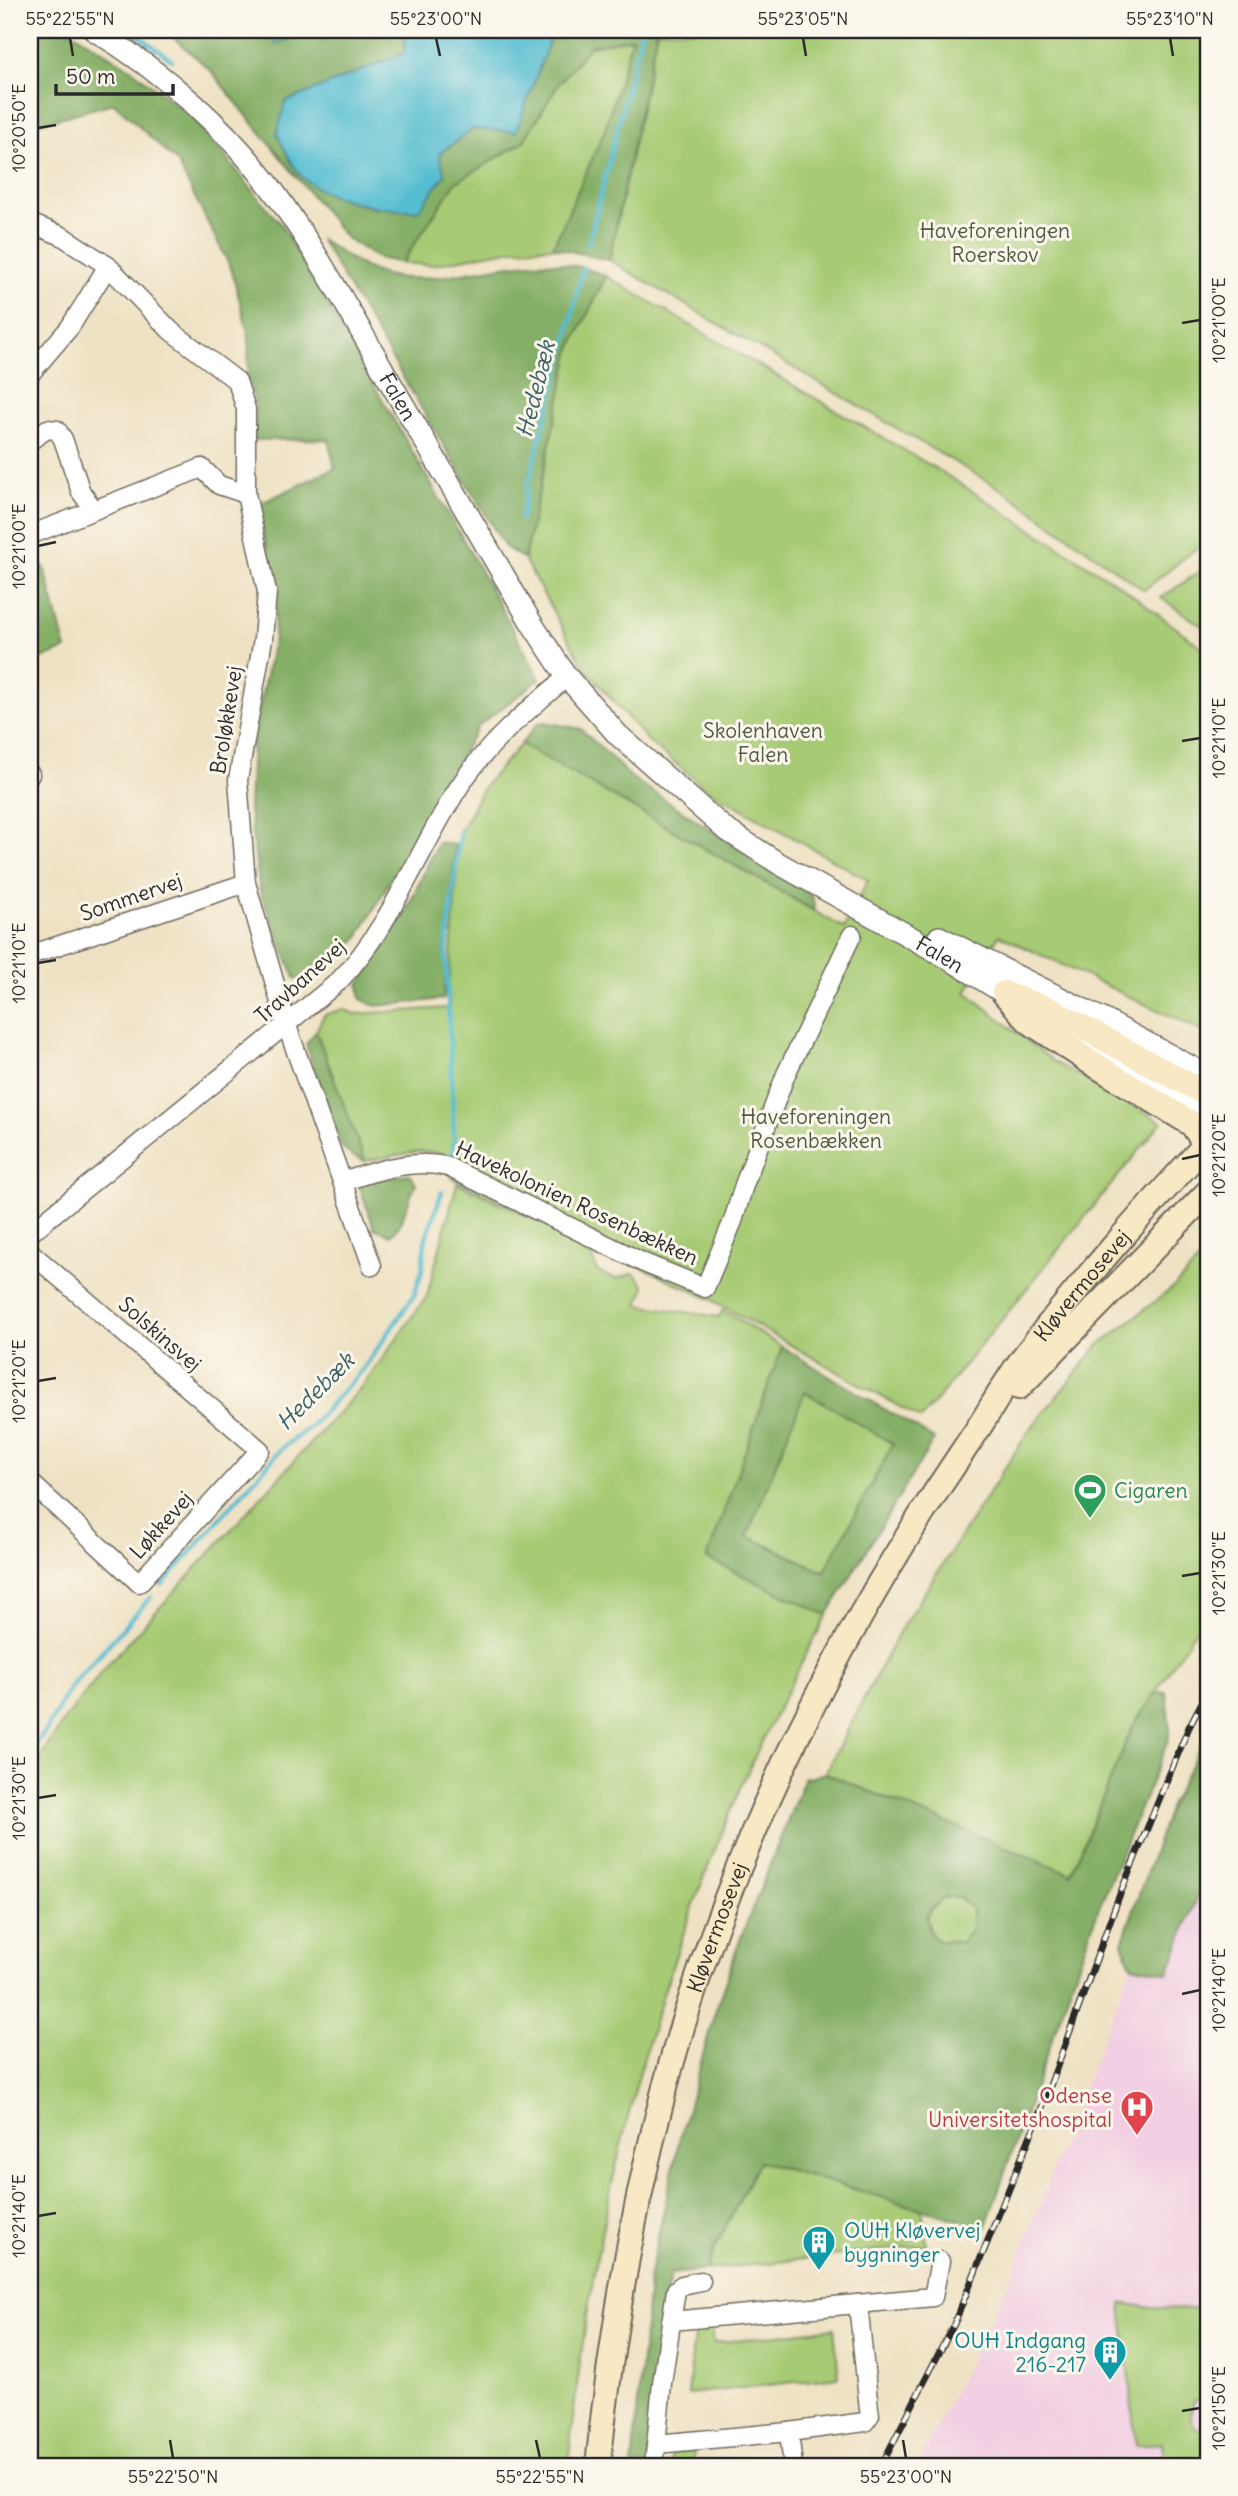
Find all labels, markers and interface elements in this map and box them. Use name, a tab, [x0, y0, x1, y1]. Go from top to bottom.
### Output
text: 55°22'55"N	[25, 7, 115, 30]
text: 55°23'00"N	[390, 7, 482, 30]
text: 55°23'05"N	[757, 7, 849, 30]
text: 55°23'10"N	[1126, 7, 1214, 30]
scale bar	[56, 52, 173, 96]
text: 50 m	[66, 63, 115, 90]
text: 10°20'50"E	[7, 83, 30, 173]
park label: Haveforeningen Roerskov	[920, 217, 1070, 268]
text: 10°21'00"E	[1207, 277, 1230, 363]
water label: Hedebæk	[509, 337, 561, 440]
street label: Falen	[374, 368, 423, 425]
text: 10°21'00"E	[7, 503, 30, 589]
street label: Broløkkevej	[204, 664, 248, 776]
text: 10°21'10"E	[1207, 697, 1230, 779]
park label: Skolenhaven Falen	[703, 717, 823, 768]
street label: Sommervej	[76, 867, 186, 927]
text: 10°21'10"E	[7, 922, 30, 1004]
street label: Falen	[911, 929, 969, 978]
street label: Travbanevej	[249, 933, 351, 1029]
park label: Haveforeningen Rosenbækken	[741, 1103, 891, 1154]
text: 10°21'20"E	[1207, 1113, 1230, 1197]
street label: Havekolonien Rosenbækken	[451, 1135, 703, 1271]
street label: Kløvermosevej	[1028, 1224, 1136, 1347]
street label: Solskinsvej	[113, 1291, 207, 1377]
text: 10°21'20"E	[7, 1339, 30, 1423]
water label: Hedebæk	[270, 1345, 361, 1436]
sports icon: Cigaren	[1071, 1471, 1109, 1520]
place label: Cigaren	[1114, 1477, 1188, 1504]
street label: Løkkevej	[124, 1486, 198, 1564]
text: 10°21'30"E	[1207, 1531, 1230, 1615]
text: 10°21'30"E	[7, 1756, 30, 1840]
street label: Kløvermosevej	[680, 1858, 753, 1996]
text: 10°21'40"E	[1207, 1948, 1230, 2032]
place label: Odense Universitetshospital	[928, 2082, 1112, 2133]
hospital icon: Odense Universitetshospital	[1118, 2088, 1156, 2137]
text: 10°21'40"E	[7, 2174, 30, 2258]
place label: OUH Kløvervej bygninger	[844, 2217, 980, 2268]
building icon: OUH Kløvervej bygninger	[800, 2223, 838, 2272]
place label: OUH Indgang 216-217	[954, 2327, 1086, 2378]
building icon: OUH Indgang 216-217	[1091, 2333, 1129, 2382]
text: 10°21'50"E	[1207, 2366, 1230, 2450]
text: 55°22'50"N	[128, 2465, 218, 2488]
text: 55°22'55"N	[495, 2465, 585, 2488]
text: 55°23'00"N	[860, 2465, 952, 2488]

